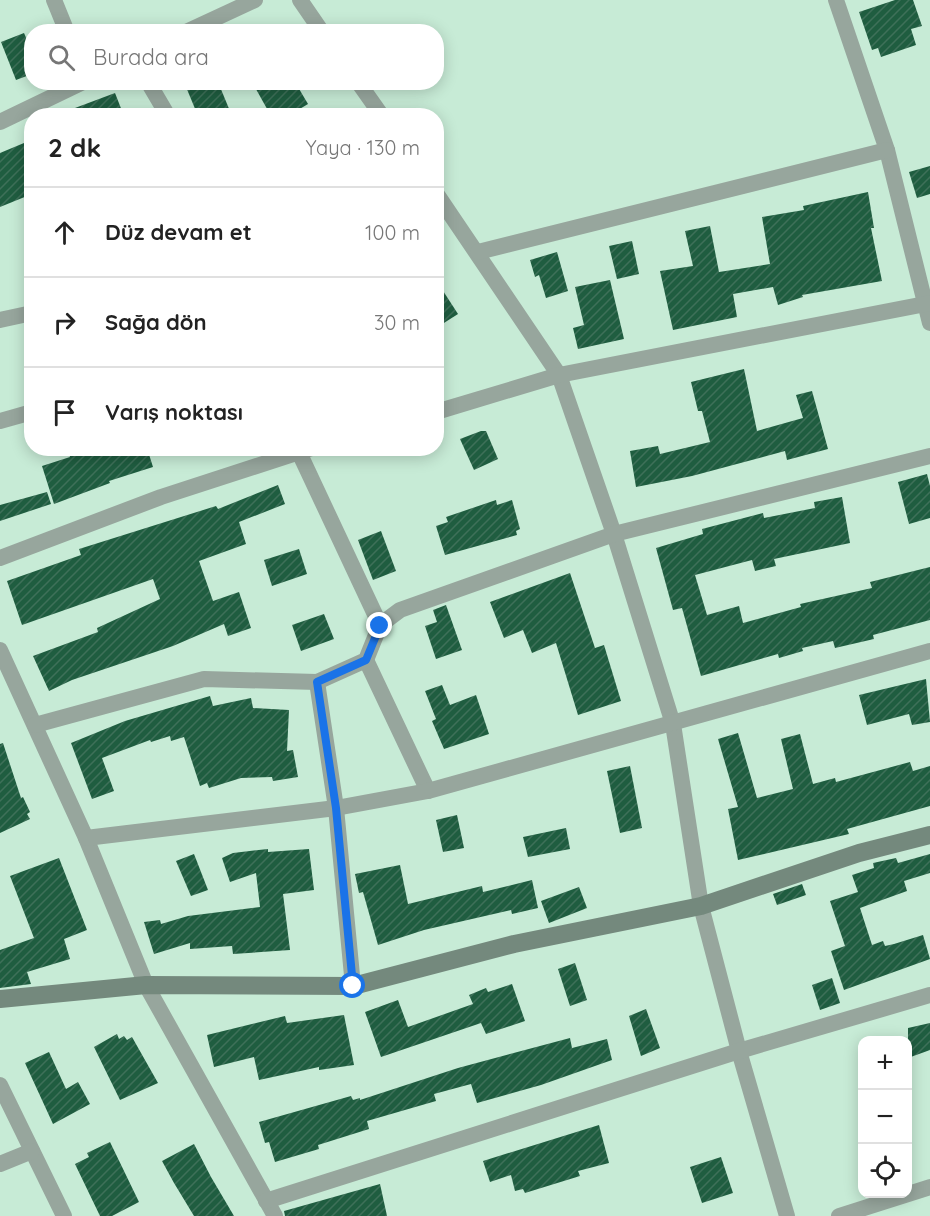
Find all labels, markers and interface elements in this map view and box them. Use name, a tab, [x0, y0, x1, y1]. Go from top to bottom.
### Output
search box	[24, 24, 444, 90]
icon: search	[45, 41, 78, 74]
text: Burada ara	[93, 43, 209, 71]
text: 2 dk	[48, 131, 101, 164]
text: Yaya · 130 m	[306, 135, 420, 160]
icon: ahead	[48, 216, 81, 249]
text: Düz devam et	[105, 218, 252, 246]
text: 100 m	[365, 220, 420, 245]
icon: right	[48, 306, 81, 339]
text: Sağa dön	[105, 308, 207, 336]
text: 30 m	[374, 310, 420, 335]
icon: arrive	[48, 396, 81, 429]
text: Varış noktası	[105, 398, 243, 426]
route end	[366, 612, 392, 638]
route start	[339, 972, 365, 998]
map controls	[858, 1036, 912, 1198]
button: +	[858, 1036, 912, 1090]
button: −	[858, 1090, 912, 1144]
button: locate	[858, 1144, 912, 1198]

